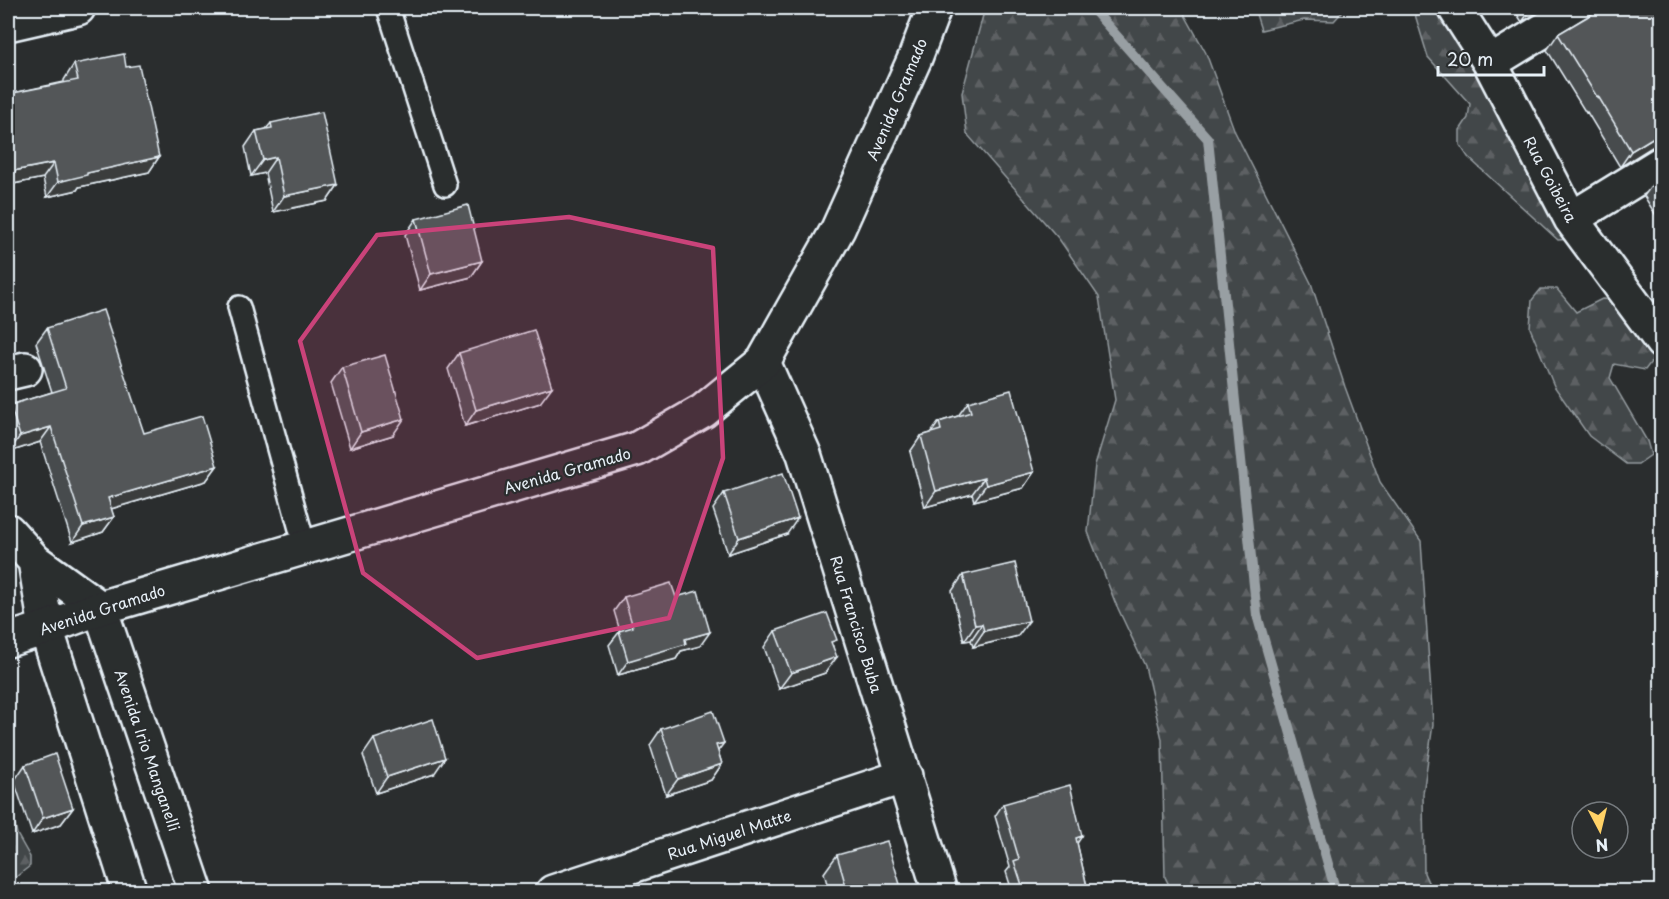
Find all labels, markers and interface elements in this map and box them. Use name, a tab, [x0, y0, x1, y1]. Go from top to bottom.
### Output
street label: Avenida Gramado	[860, 34, 932, 164]
scale bar	[1438, 39, 1544, 77]
text: 20 m	[1447, 45, 1493, 72]
street label: Rua Goibeira	[1519, 132, 1584, 227]
street label: Avenida Gramado	[501, 441, 633, 499]
street label: Rua Francisco Buba	[825, 552, 889, 696]
street label: Avenida Gramado	[36, 578, 168, 640]
street label: Avenida Irio Manganelli	[109, 666, 187, 834]
north arrow	[1570, 800, 1630, 860]
street label: Rua Miguel Matte	[664, 803, 794, 865]
text: N	[1594, 833, 1610, 859]

